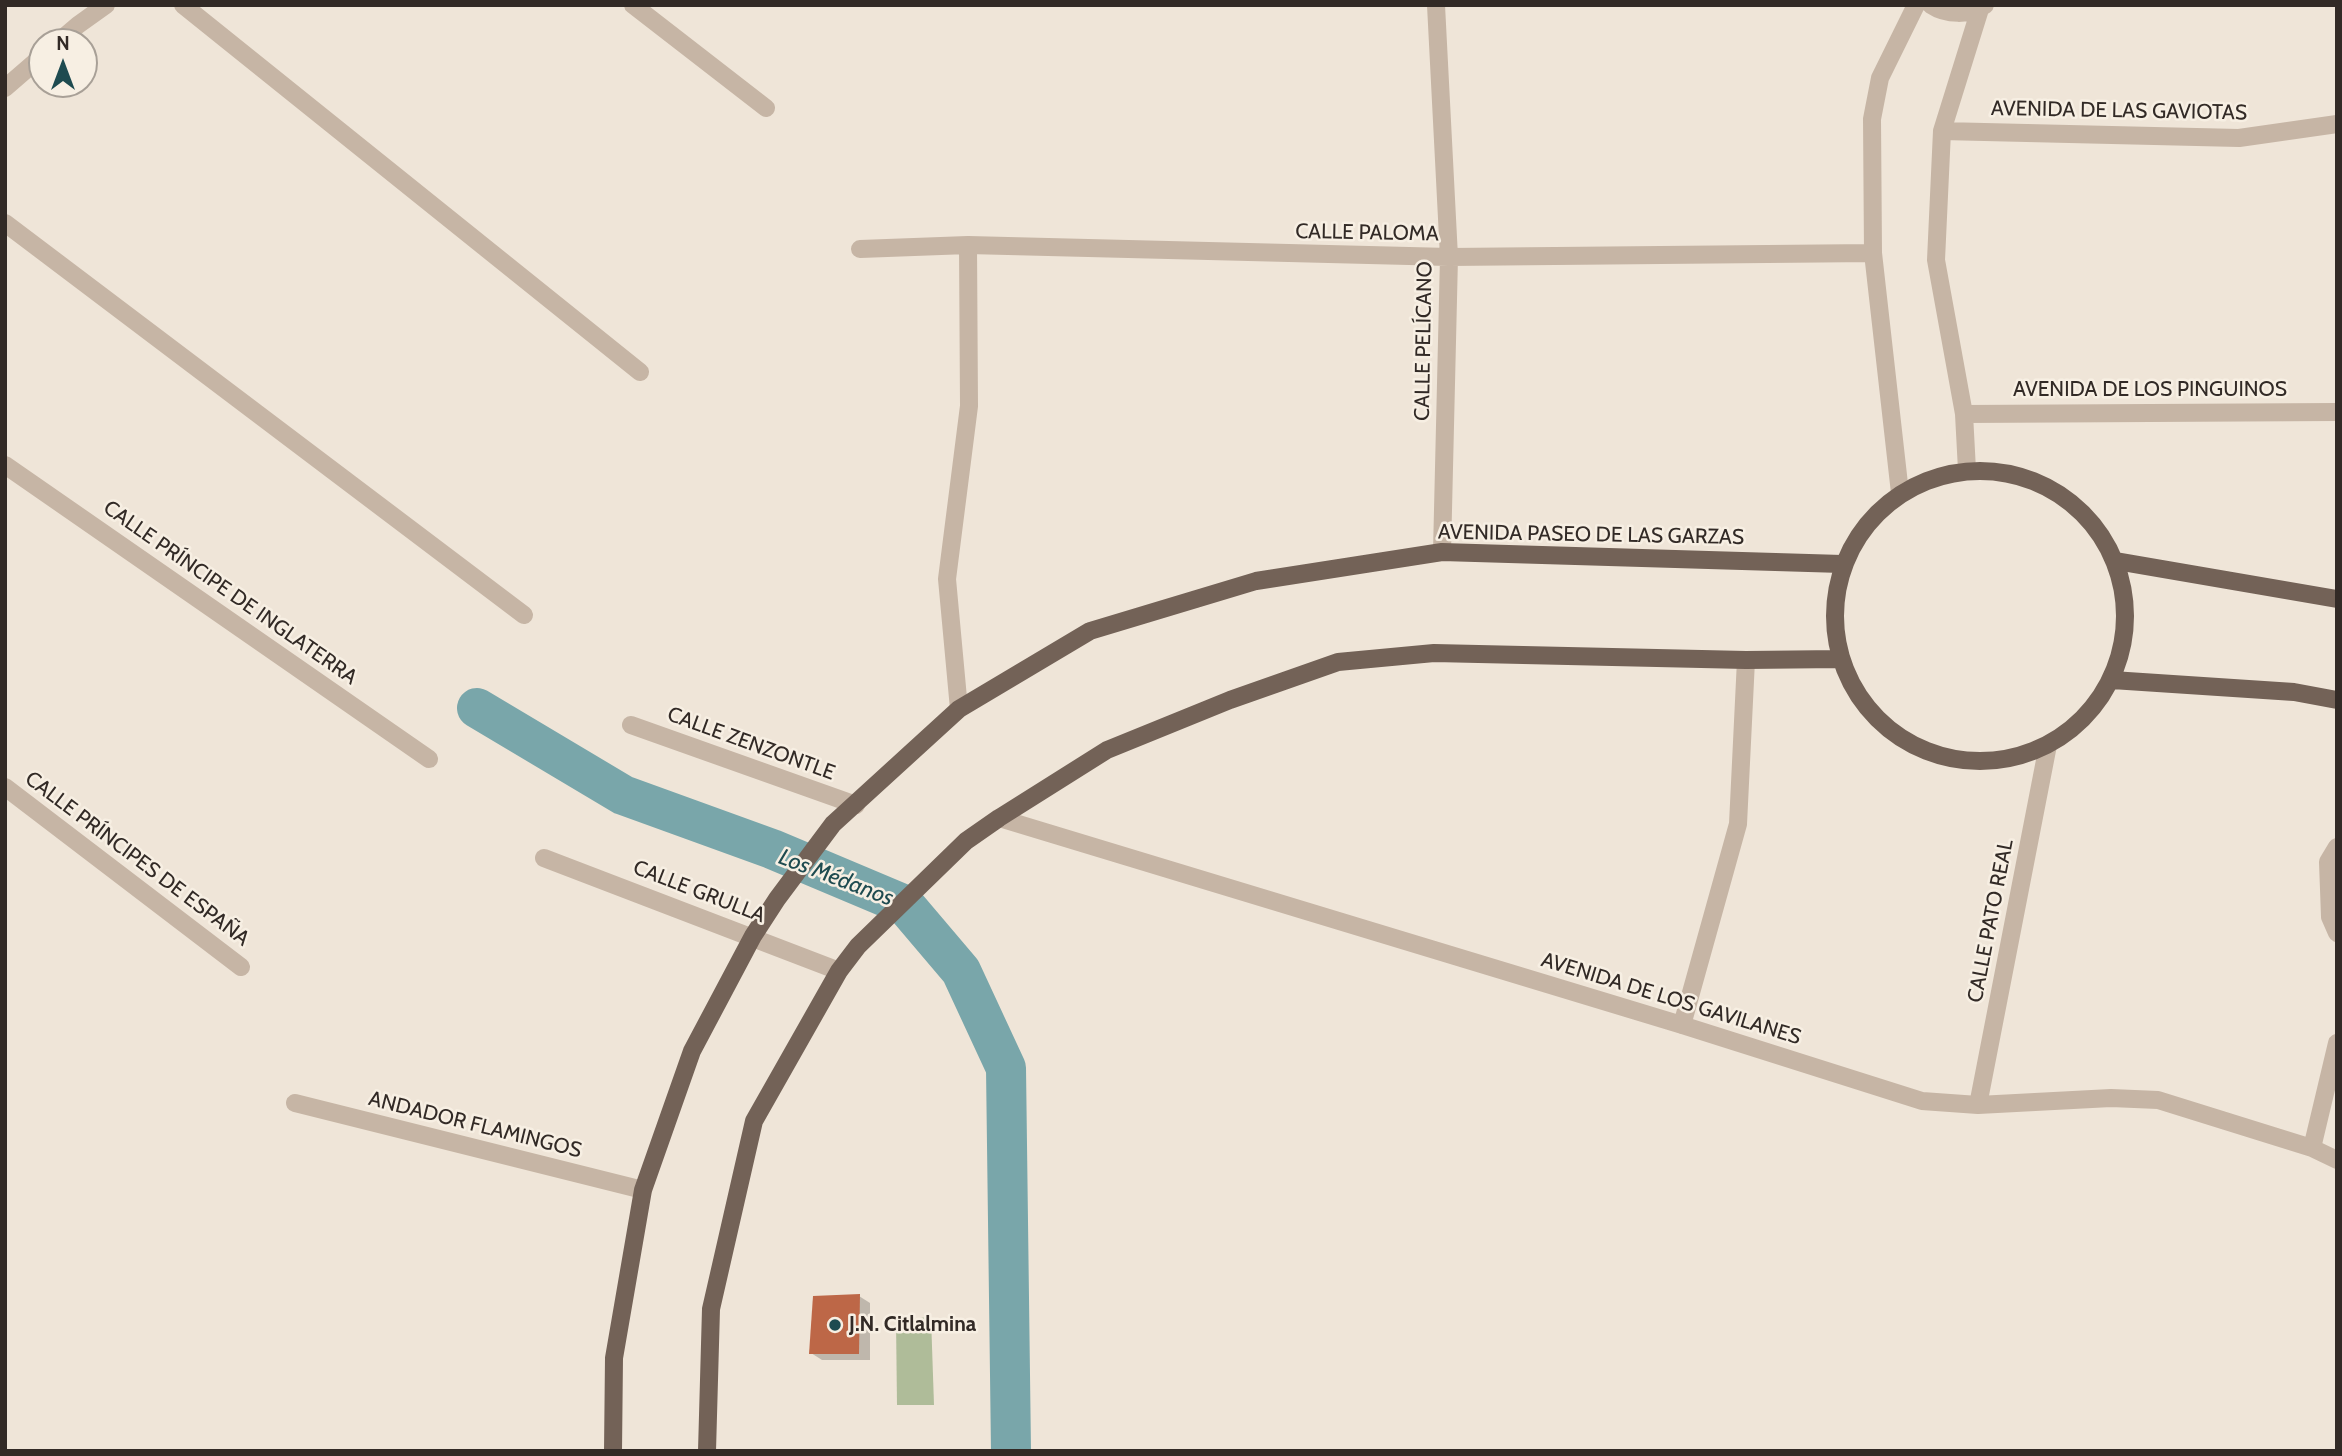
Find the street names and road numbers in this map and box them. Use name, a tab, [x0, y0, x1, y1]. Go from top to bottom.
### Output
street label: AVENIDA DE LAS GAVIOTAS	[1991, 96, 2247, 126]
street label: CALLE PALOMA	[1295, 219, 1439, 247]
street label: CALLE PELÍCANO	[1410, 261, 1438, 421]
street label: AVENIDA DE LOS PINGUINOS	[2013, 377, 2287, 403]
street label: CALLE PRÍNCIPE DE INGLATERRA	[98, 495, 362, 691]
street label: AVENIDA PASEO DE LAS GARZAS	[1438, 520, 1744, 550]
street label: CALLE ZENZONTLE	[664, 702, 838, 786]
street label: CALLE PRÍNCIPES DE ESPAÑA	[20, 766, 254, 952]
street label: CALLE PATO REAL	[1963, 837, 2019, 1005]
street label: CALLE GRULLA	[629, 855, 769, 929]
street label: AVENIDA DE LOS GAVILANES	[1538, 947, 1804, 1051]
street label: ANDADOR FLAMINGOS	[366, 1086, 584, 1164]

